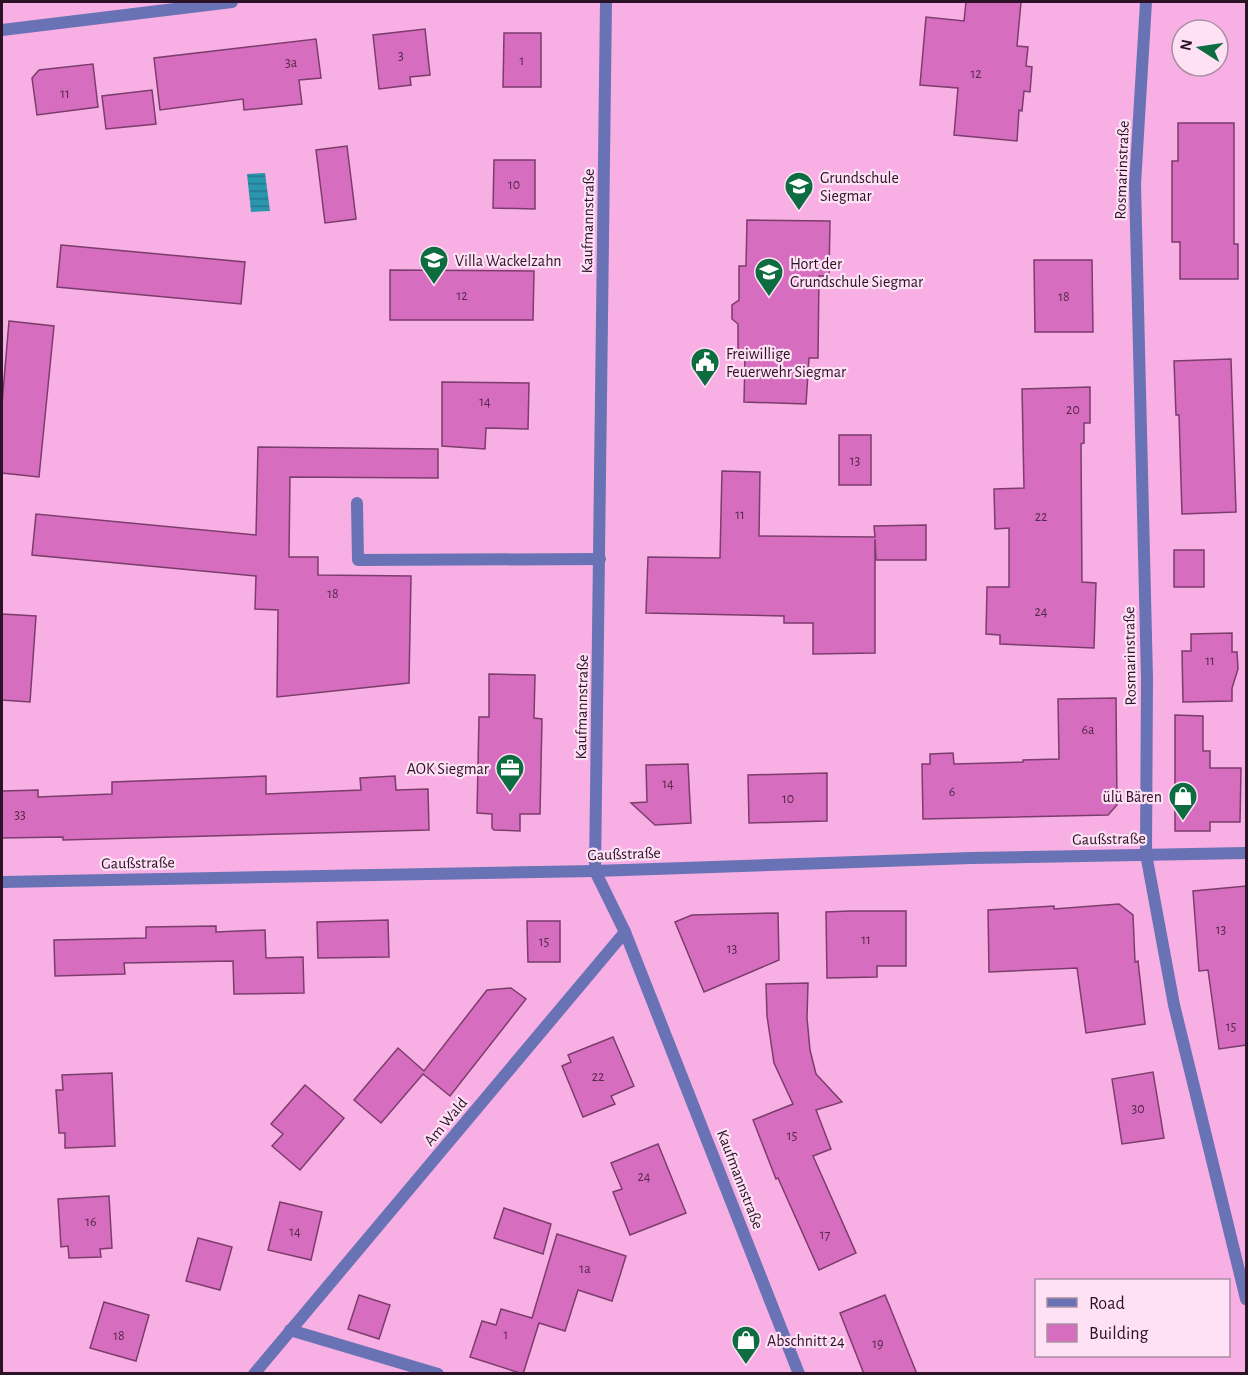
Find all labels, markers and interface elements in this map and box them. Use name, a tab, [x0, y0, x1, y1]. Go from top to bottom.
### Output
north arrow	[1170, 18, 1230, 78]
text: N	[1177, 38, 1195, 52]
house number: 3	[398, 49, 404, 63]
house number: 1	[520, 54, 524, 68]
house number: 3a	[285, 56, 298, 70]
house number: 12	[970, 67, 982, 81]
house number: 11	[60, 87, 70, 101]
street label: Rosmarinstraße	[1112, 120, 1132, 220]
street label: Kaufmannstraße	[579, 168, 597, 274]
school or university icon: Grundschule Siegmar	[783, 170, 815, 212]
place label: Grundschule Siegmar	[820, 170, 899, 204]
house number: 10	[508, 178, 520, 192]
school or university icon: Villa Wackelzahn	[418, 244, 450, 286]
place label: Villa Wackelzahn	[455, 253, 562, 269]
school or university icon: Hort der Grundschule Siegmar	[753, 256, 785, 298]
place label: Hort der Grundschule Siegmar	[790, 256, 924, 290]
house number: 12	[456, 289, 468, 303]
house number: 18	[1058, 290, 1070, 304]
public building icon: Freiwillige Feuerwehr Siegmar	[689, 346, 721, 388]
place label: Freiwillige Feuerwehr Siegmar	[726, 346, 847, 380]
house number: 14	[479, 395, 491, 409]
house number: 20	[1066, 403, 1080, 417]
house number: 13	[850, 454, 861, 468]
house number: 11	[735, 508, 745, 522]
house number: 22	[1035, 510, 1047, 524]
house number: 18	[327, 587, 339, 601]
house number: 24	[1034, 605, 1048, 619]
street label: Rosmarinstraße	[1121, 606, 1139, 706]
street label: Kaufmannstraße	[573, 654, 591, 760]
house number: 11	[1205, 654, 1215, 668]
house number: 6a	[1081, 723, 1095, 737]
office icon: AOK Siegmar	[494, 752, 526, 794]
place label: AOK Siegmar	[407, 761, 490, 777]
house number: 14	[662, 777, 674, 791]
shop icon: ülü Bären	[1167, 780, 1199, 822]
house number: 6	[949, 785, 955, 799]
place label: ülü Bären	[1102, 789, 1162, 805]
house number: 10	[782, 792, 794, 806]
house number: 33	[14, 808, 26, 822]
street label: Gaußstraße	[1072, 830, 1146, 848]
street label: Gaußstraße	[587, 845, 661, 863]
street label: Gaußstraße	[101, 854, 175, 872]
house number: 13	[1216, 923, 1227, 937]
house number: 11	[861, 933, 871, 947]
house number: 15	[539, 935, 549, 949]
house number: 13	[727, 942, 738, 956]
house number: 15	[1226, 1020, 1236, 1034]
house number: 22	[592, 1070, 604, 1084]
street label: Am Wald	[421, 1094, 470, 1149]
house number: 30	[1131, 1102, 1145, 1116]
street label: Kaufmannstraße	[714, 1128, 766, 1231]
house number: 15	[787, 1129, 797, 1143]
house number: 24	[637, 1170, 651, 1184]
house number: 16	[85, 1215, 97, 1229]
house number: 14	[289, 1225, 301, 1239]
house number: 17	[820, 1228, 830, 1242]
house number: 1a	[579, 1262, 591, 1276]
legend	[1035, 1279, 1230, 1357]
text: Road	[1089, 1295, 1125, 1313]
shop icon: Abschnitt 24	[730, 1324, 762, 1366]
text: Building	[1089, 1325, 1149, 1343]
house number: 1	[504, 1328, 508, 1342]
house number: 18	[113, 1329, 125, 1343]
place label: Abschnitt 24	[767, 1333, 845, 1349]
house number: 19	[872, 1337, 884, 1351]

